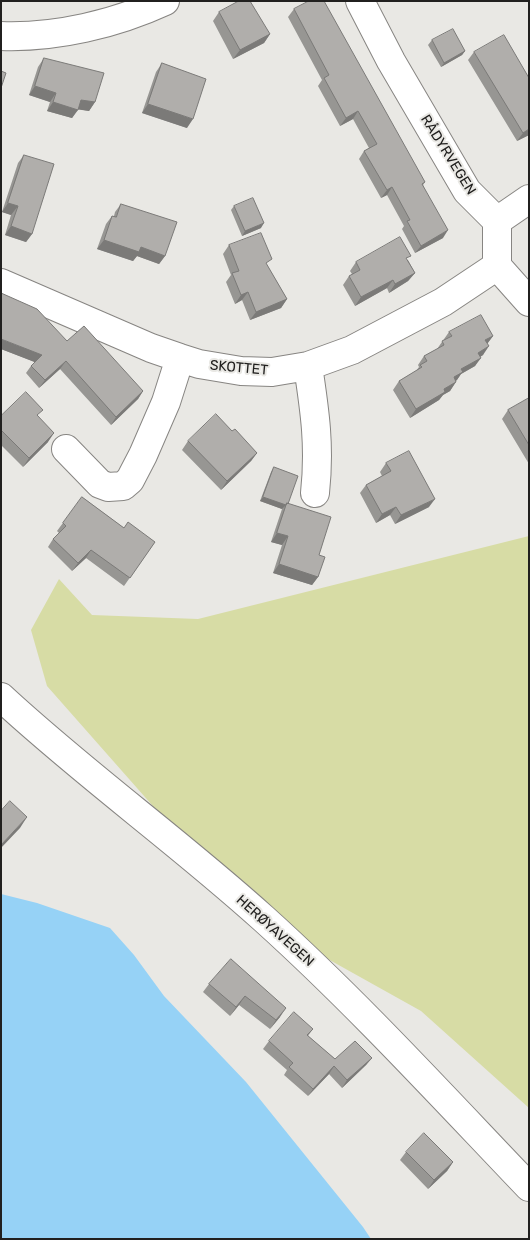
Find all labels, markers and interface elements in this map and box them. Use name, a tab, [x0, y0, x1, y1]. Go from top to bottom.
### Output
street label: RÅDYRVEGEN	[417, 112, 479, 198]
street label: SKOTTET	[209, 357, 269, 379]
street label: HERØYAVEGEN	[233, 892, 317, 970]

